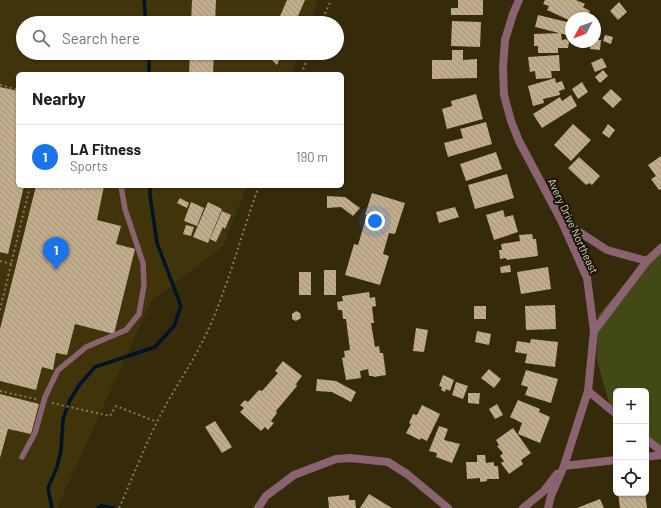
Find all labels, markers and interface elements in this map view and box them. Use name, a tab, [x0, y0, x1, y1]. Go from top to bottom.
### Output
north arrow	[565, 12, 601, 48]
search box	[16, 16, 344, 60]
icon: search	[30, 27, 52, 49]
text: Search here	[62, 29, 140, 47]
text: Nearby	[32, 88, 86, 108]
text: LA Fitness	[70, 140, 141, 158]
text: 1	[43, 149, 47, 165]
text: 190 m	[296, 149, 328, 165]
text: Sports	[70, 158, 108, 174]
street label: Avery Drive Northeast	[546, 176, 601, 276]
your location	[365, 211, 385, 231]
pin: 1	[43, 237, 69, 270]
map controls	[613, 388, 649, 496]
button: +	[613, 388, 649, 424]
button: −	[613, 424, 649, 460]
button: locate	[613, 460, 649, 496]

